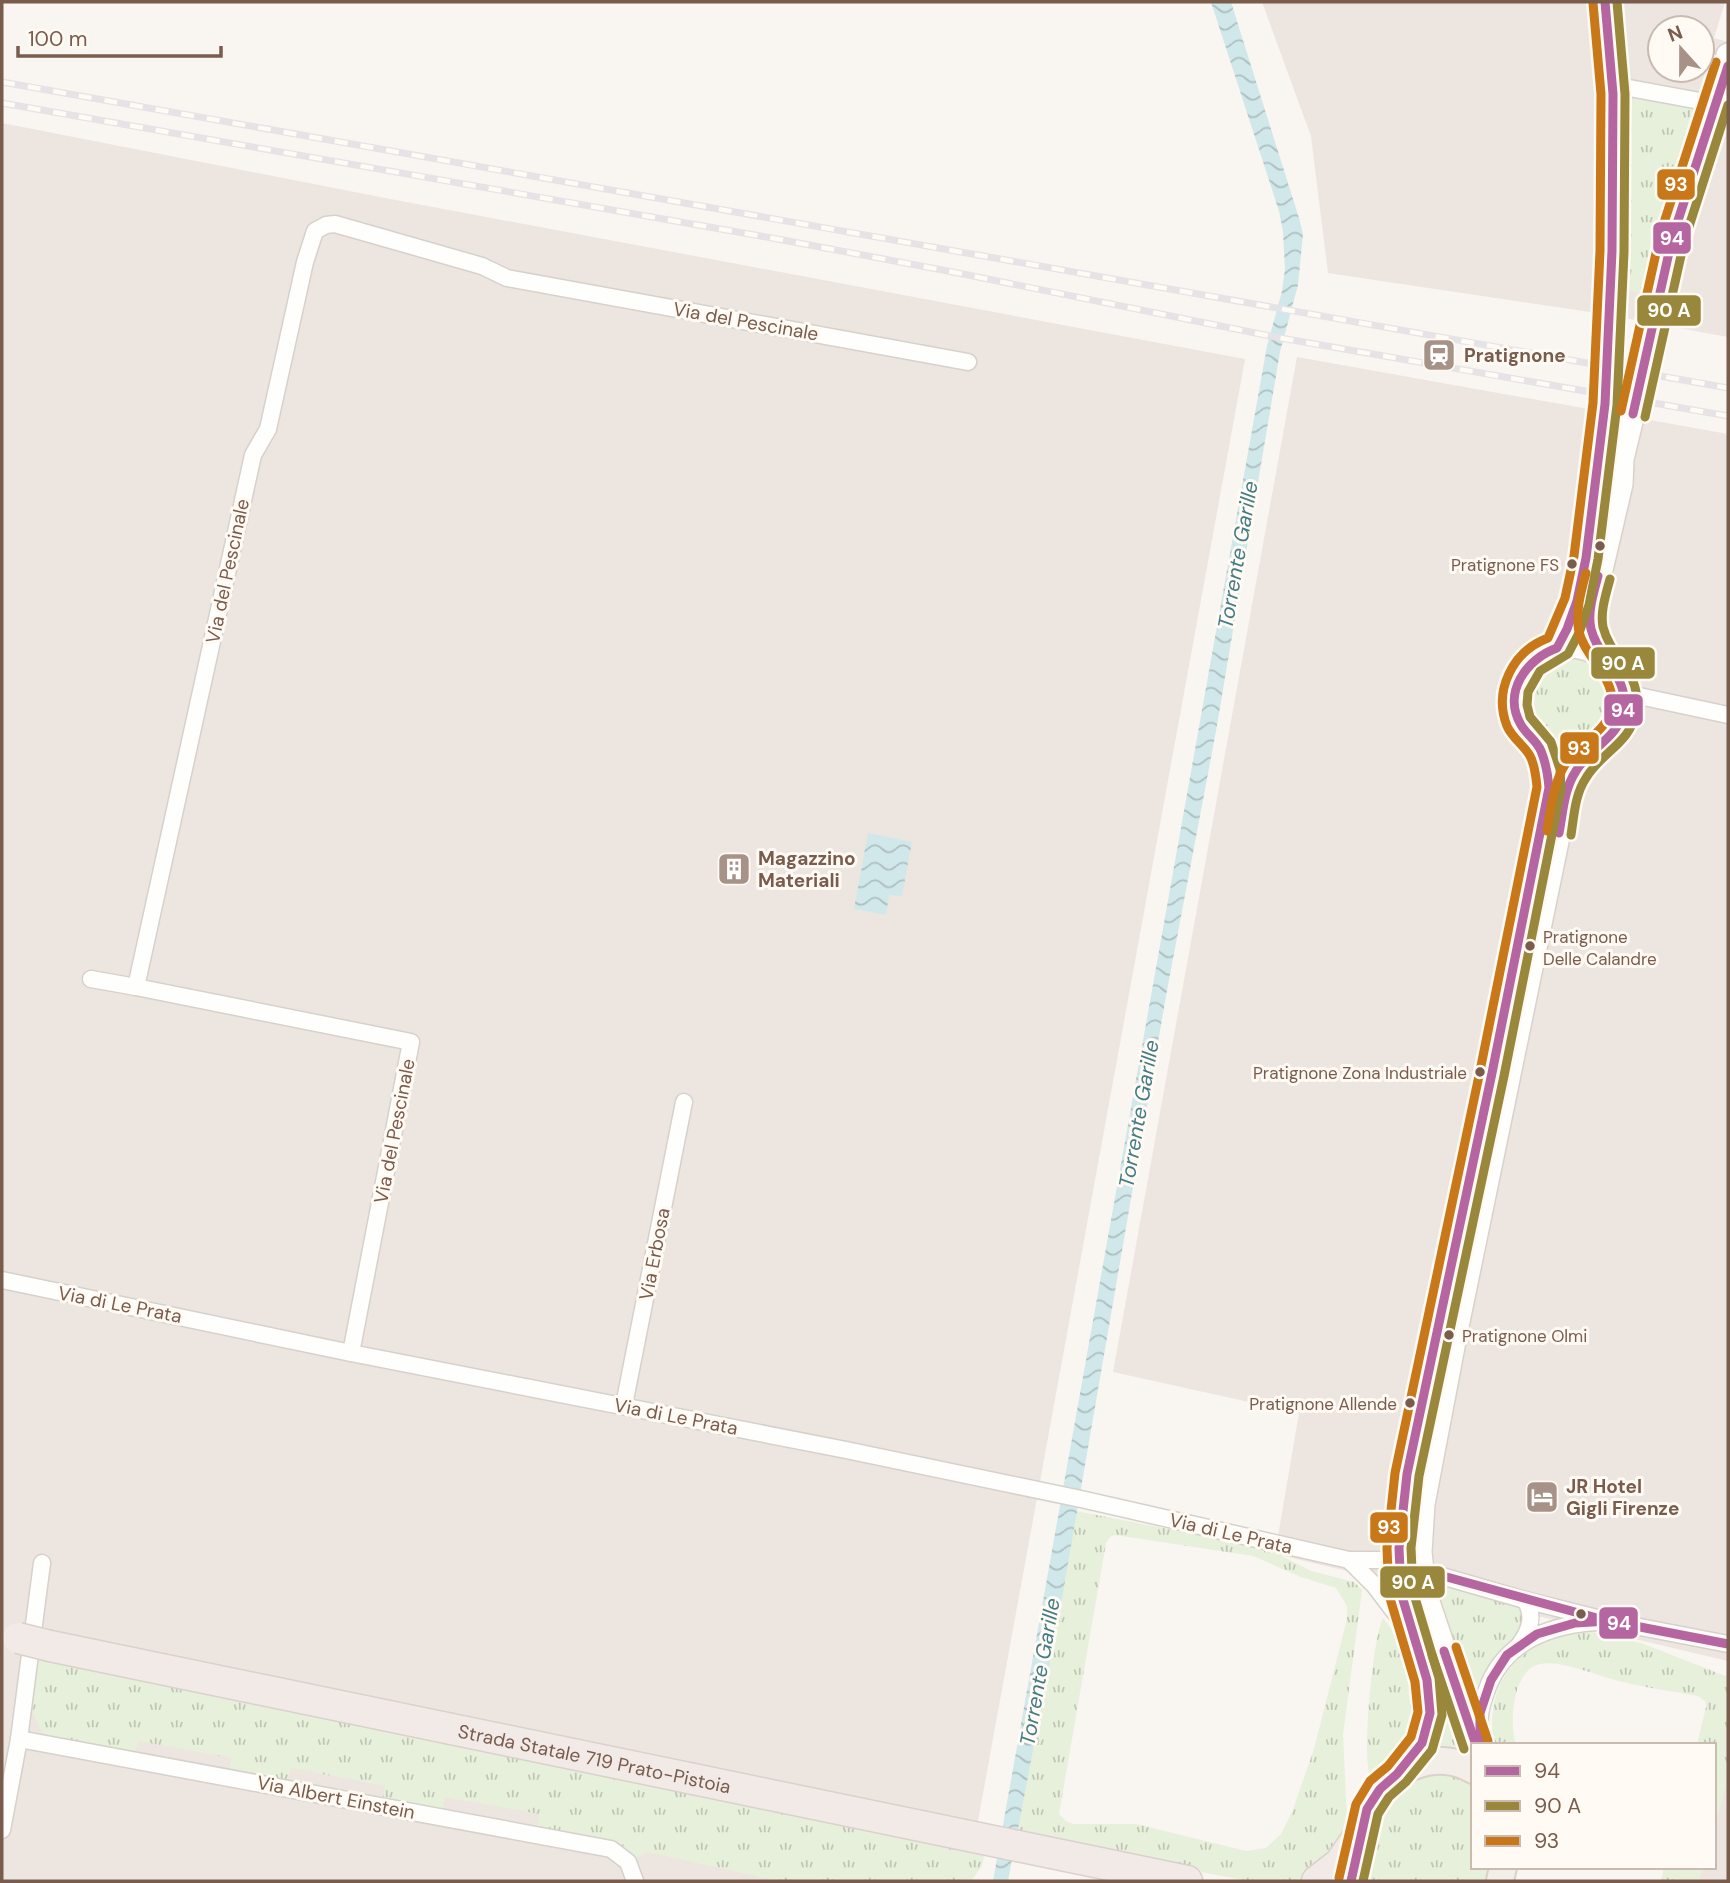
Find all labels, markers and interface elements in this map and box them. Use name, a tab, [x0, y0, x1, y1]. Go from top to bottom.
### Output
scale bar	[18, 14, 220, 58]
north arrow	[1646, 14, 1716, 84]
text: N	[1664, 19, 1686, 48]
text: 100 m	[28, 25, 88, 53]
line badge: 93	[1656, 168, 1696, 201]
text: 93	[1664, 172, 1688, 197]
line badge: 94	[1652, 221, 1692, 255]
text: 94	[1660, 226, 1684, 251]
line badge: 90 A	[1636, 294, 1702, 327]
street label: Via del Pescinale	[671, 296, 821, 347]
text: 90 A	[1647, 298, 1691, 323]
station icon: Pratignone	[1420, 336, 1458, 374]
place label: Pratignone	[1464, 343, 1566, 368]
water label: Torrente Garille	[1211, 479, 1265, 631]
street label: Via del Pescinale	[200, 497, 255, 646]
unlabelled marker	[1593, 539, 1607, 553]
place label: Pratignone FS	[1451, 554, 1559, 576]
marker: Pratignone FS	[1565, 557, 1579, 571]
line badge: 90 A	[1590, 646, 1656, 680]
text: 90 A	[1601, 651, 1645, 676]
line badge: 94	[1603, 693, 1644, 727]
text: 94	[1611, 698, 1635, 723]
line badge: 93	[1559, 731, 1600, 765]
text: 93	[1567, 736, 1591, 761]
place label: Magazzino Materiali	[758, 846, 856, 893]
building icon: Magazzino Materiali	[715, 850, 753, 888]
place label: Pratignone Delle Calandre	[1543, 926, 1657, 970]
marker: Pratignone Delle Calandre	[1523, 939, 1537, 953]
water label: Torrente Garille	[1112, 1038, 1166, 1190]
street label: Via del Pescinale	[368, 1056, 421, 1206]
place label: Pratignone Zona Industriale	[1253, 1062, 1467, 1084]
marker: Pratignone Zona Industriale	[1473, 1065, 1487, 1079]
street label: Via Erbosa	[633, 1206, 676, 1302]
street label: Via di Le Prata	[56, 1280, 184, 1329]
place label: Pratignone Olmi	[1462, 1325, 1587, 1347]
marker: Pratignone Olmi	[1442, 1328, 1456, 1342]
street label: Via di Le Prata	[612, 1392, 740, 1441]
place label: Pratignone Allende	[1249, 1393, 1397, 1415]
marker: Pratignone Allende	[1403, 1396, 1417, 1410]
place label: JR Hotel Gigli Firenze	[1566, 1474, 1679, 1521]
hotel icon: JR Hotel Gigli Firenze	[1523, 1478, 1561, 1516]
street label: Via di Le Prata	[1167, 1507, 1295, 1560]
line badge: 93	[1369, 1511, 1409, 1544]
text: 93	[1377, 1515, 1401, 1540]
line badge: 90 A	[1379, 1565, 1446, 1599]
text: 90 A	[1391, 1570, 1435, 1595]
water label: Torrente Garille	[1013, 1596, 1067, 1748]
line badge: 94	[1598, 1606, 1639, 1640]
unlabelled marker	[1574, 1607, 1588, 1621]
text: 94	[1607, 1611, 1631, 1636]
street label: Strada Statale 719 Prato-Pistoia	[456, 1719, 733, 1799]
legend	[1471, 1743, 1716, 1869]
text: 94	[1534, 1757, 1560, 1785]
street label: Via Albert Einstein	[255, 1770, 417, 1825]
text: 90 A	[1534, 1792, 1581, 1820]
text: 93	[1534, 1827, 1559, 1855]

